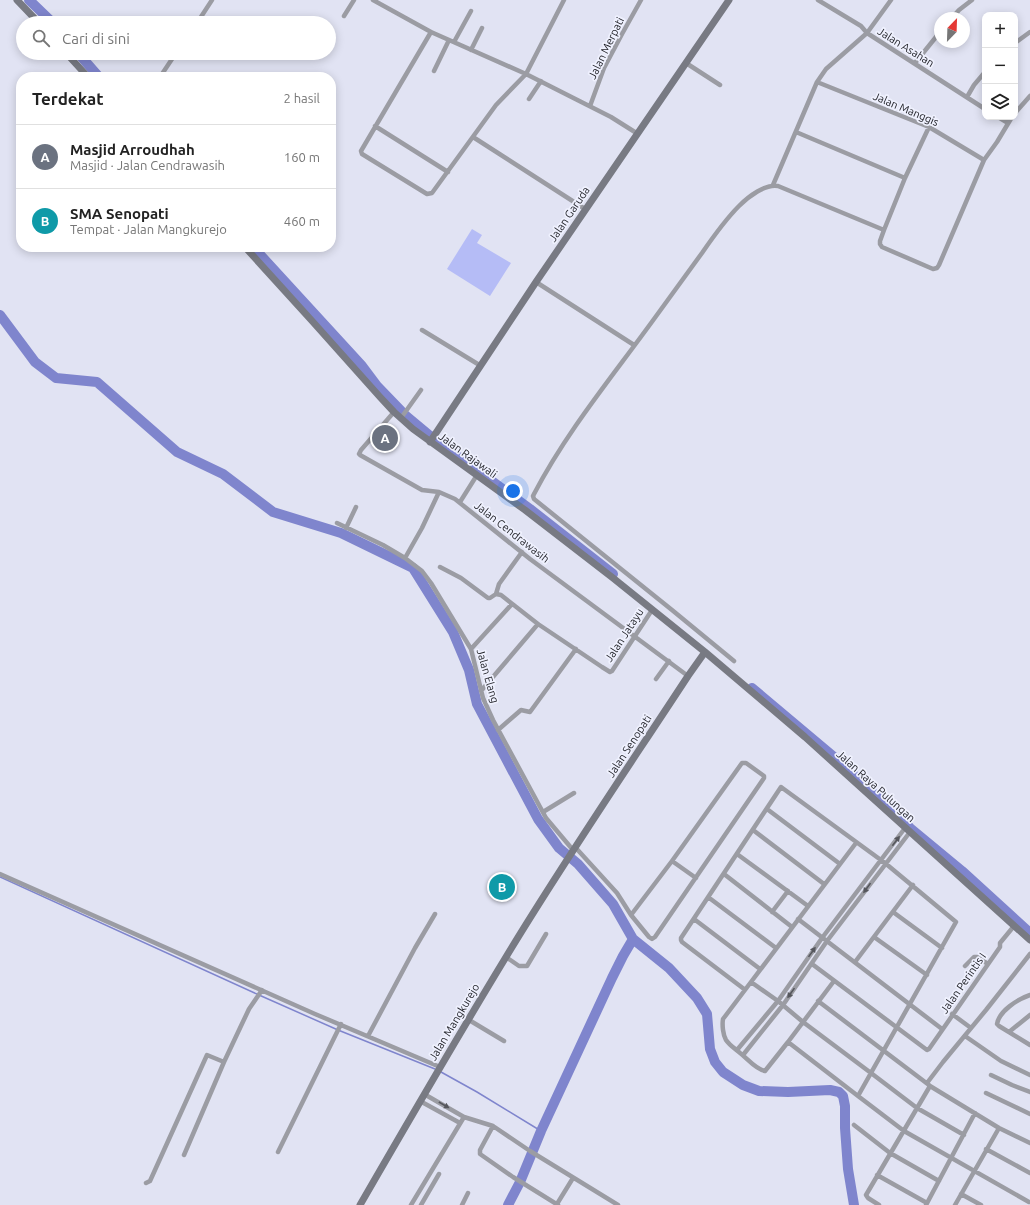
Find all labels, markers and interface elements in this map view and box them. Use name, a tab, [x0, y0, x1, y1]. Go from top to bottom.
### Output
north arrow	[934, 12, 970, 48]
map controls	[982, 12, 1018, 120]
button: +	[982, 12, 1018, 48]
street label: Jalan Merpati	[586, 15, 626, 81]
search box	[16, 16, 336, 60]
street label: Jalan Asahan	[876, 25, 936, 69]
icon: search	[30, 27, 52, 49]
text: Cari di sini	[62, 30, 130, 47]
button: −	[982, 48, 1018, 84]
button: layers	[982, 84, 1018, 120]
text: Terdekat	[32, 89, 104, 108]
street label: Jalan Manggis	[871, 90, 941, 128]
text: 2 hasil	[283, 91, 320, 105]
text: Masjid Arroudhah	[70, 141, 195, 158]
text: A	[40, 150, 50, 164]
text: 160 m	[284, 150, 320, 164]
text: Masjid · Jalan Cendrawasih	[70, 158, 225, 172]
street label: Jalan Garuda	[546, 184, 592, 244]
text: SMA Senopati	[70, 205, 169, 222]
text: B	[41, 214, 49, 228]
text: 460 m	[284, 214, 320, 228]
text: Tempat · Jalan Mangkurejo	[70, 222, 227, 236]
pin: A	[372, 423, 398, 453]
street label: Jalan Rajawali	[437, 430, 499, 480]
your location	[503, 481, 523, 501]
street label: Jalan Cendrawasih	[472, 499, 552, 565]
street label: Jalan Jatayu	[602, 606, 646, 664]
street label: Jalan Elang	[475, 648, 501, 704]
street label: Jalan Senopati	[604, 713, 654, 779]
street label: Jalan Raya Pulungan	[834, 748, 918, 824]
one-way arrow	[891, 835, 900, 846]
pin: B	[489, 872, 515, 902]
one-way arrow	[864, 883, 872, 893]
one-way arrow	[808, 947, 816, 958]
street label: Jalan Perintis I	[938, 950, 988, 1016]
street label: Jalan Mangkurejo	[426, 981, 482, 1063]
one-way arrow	[787, 988, 795, 998]
one-way arrow	[438, 1102, 450, 1109]

